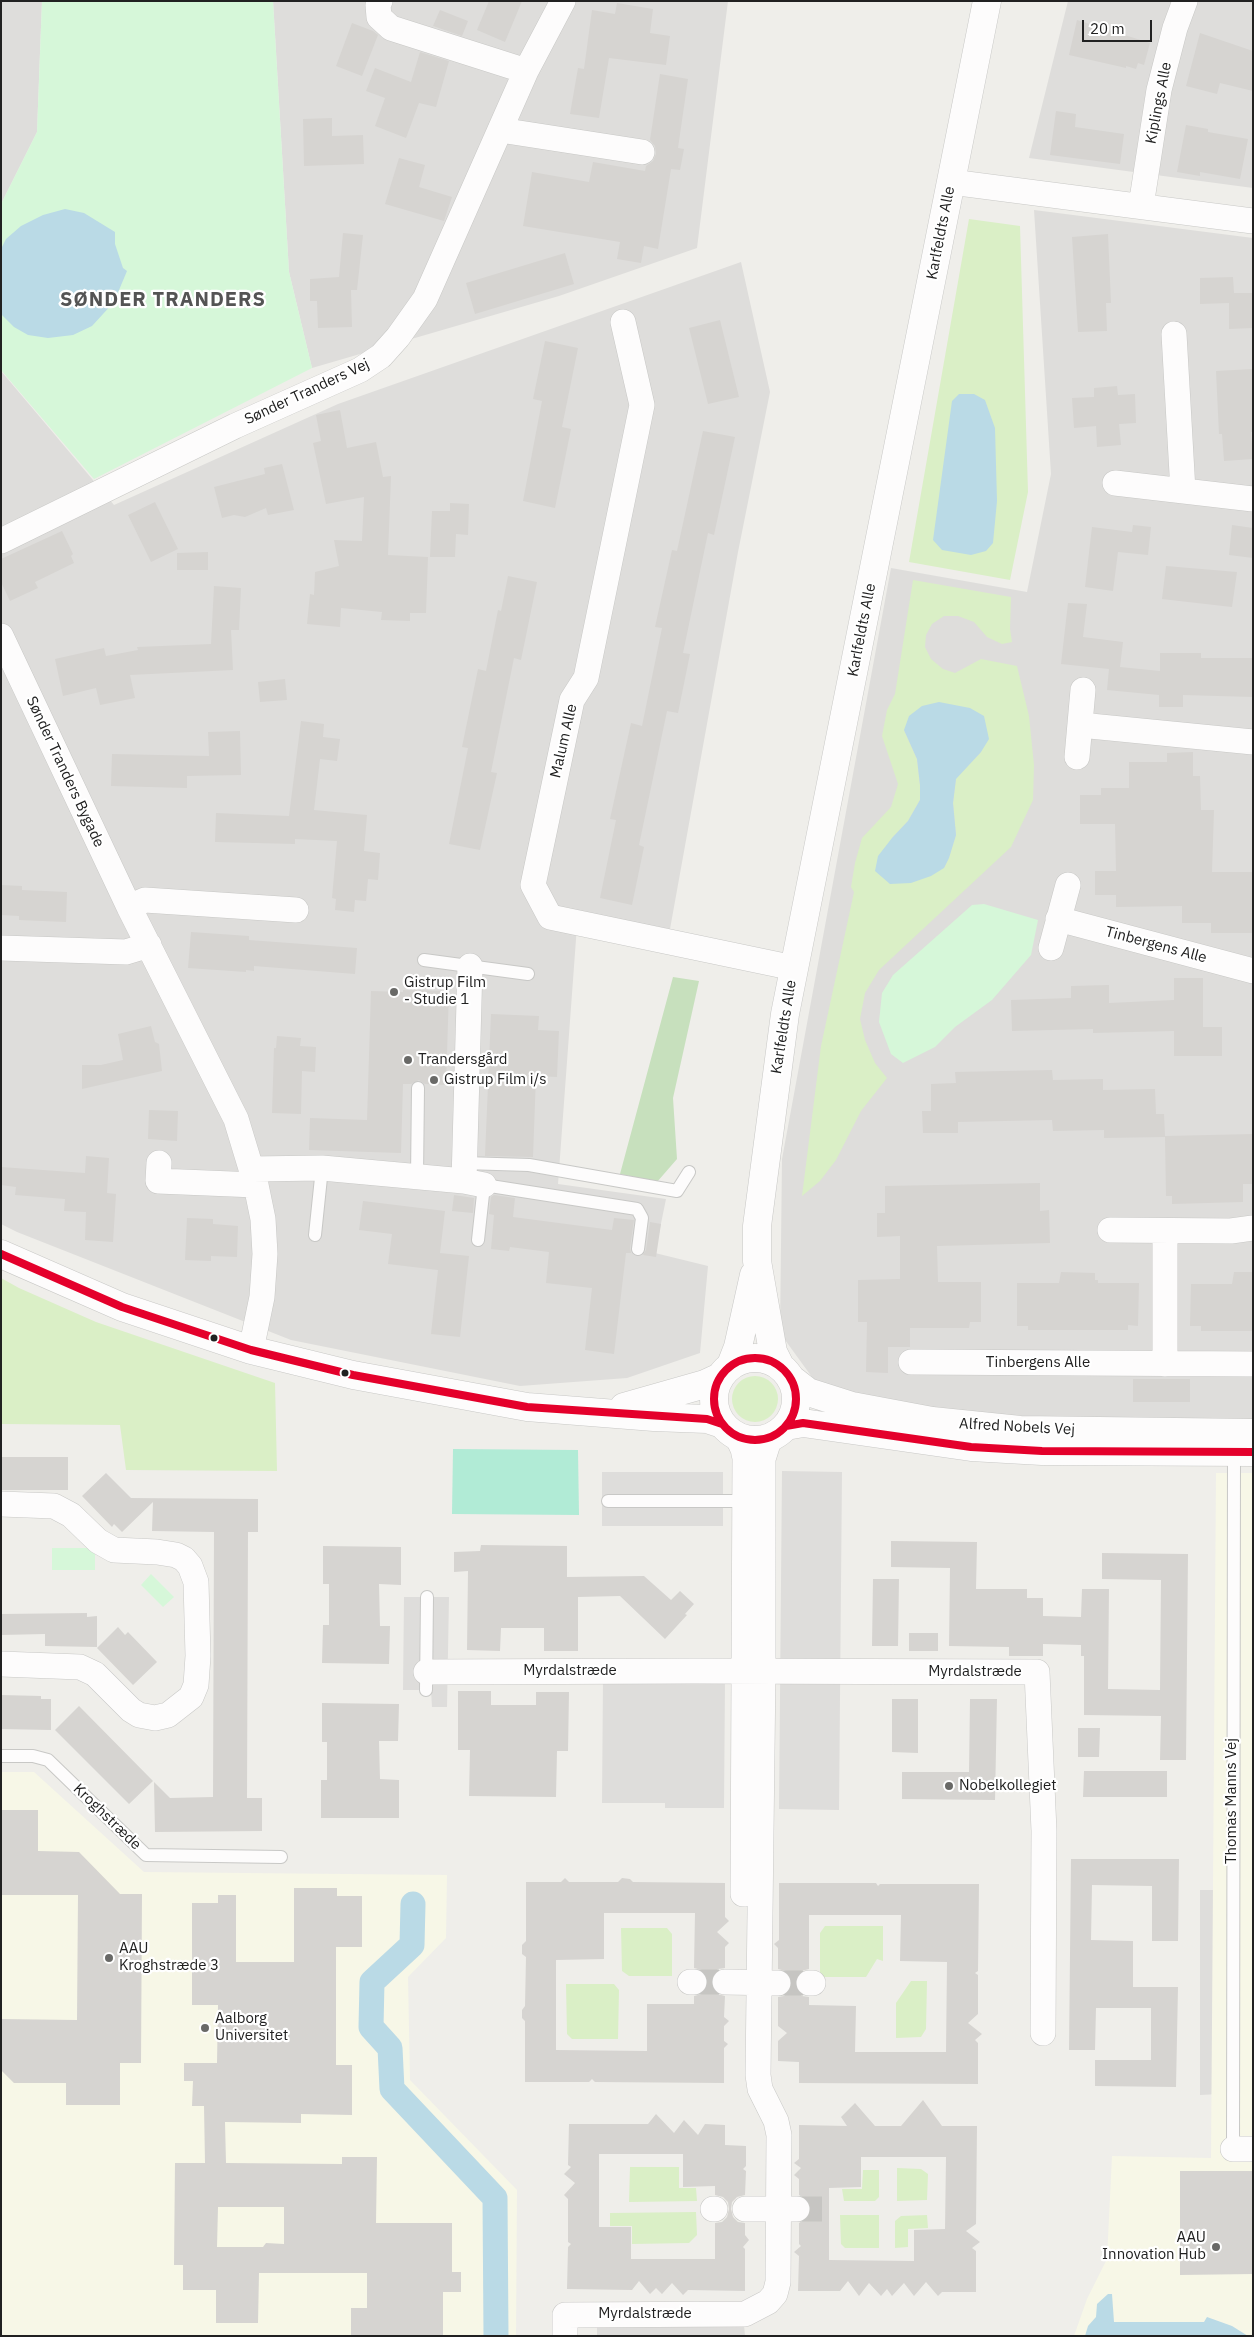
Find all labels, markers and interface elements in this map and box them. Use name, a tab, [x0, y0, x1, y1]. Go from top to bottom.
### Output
scale bar	[1084, 10, 1154, 42]
text: 20 m	[1090, 19, 1125, 38]
street label: Kiplings Alle	[1142, 61, 1176, 145]
street label: Karlfeldts Alle	[923, 185, 959, 281]
district label: SØNDER TRANDERS	[58, 288, 268, 312]
street label: Sønder Tranders Vej	[242, 355, 372, 429]
street label: Karlfeldts Alle	[844, 582, 880, 678]
street label: Sønder Tranders Bygade	[22, 694, 108, 850]
street label: Malum Alle	[547, 702, 581, 780]
street label: Tinbergens Alle	[1103, 923, 1209, 967]
place label: Gistrup Film - Studie 1	[404, 974, 486, 1009]
street label: Karlfeldts Alle	[768, 979, 800, 1075]
marker: Gistrup Film - Studie 1	[388, 986, 400, 998]
place label: Trandersgård	[418, 1051, 507, 1069]
marker: Trandersgård	[402, 1054, 414, 1066]
place label: Gistrup Film i/s	[444, 1071, 547, 1089]
marker: Gistrup Film i/s	[428, 1074, 440, 1086]
unlabelled marker	[209, 1333, 219, 1343]
street label: Tinbergens Alle	[986, 1354, 1090, 1372]
unlabelled marker	[340, 1368, 350, 1378]
street label: Alfred Nobels Vej	[959, 1415, 1075, 1439]
street label: Myrdalstræde	[523, 1662, 617, 1680]
street label: Myrdalstræde	[928, 1663, 1022, 1681]
street label: Thomas Manns Vej	[1223, 1738, 1241, 1864]
place label: Nobelkollegiet	[959, 1777, 1057, 1795]
street label: Kroghstræde	[69, 1780, 145, 1854]
marker: Nobelkollegiet	[943, 1780, 955, 1792]
place label: AAU Kroghstræde 3	[119, 1940, 219, 1975]
marker: AAU Kroghstræde 3	[103, 1952, 115, 1964]
place label: Aalborg Universitet	[215, 2010, 288, 2045]
marker: Aalborg Universitet	[199, 2022, 211, 2034]
place label: AAU Innovation Hub	[1102, 2229, 1206, 2264]
marker: AAU Innovation Hub	[1210, 2241, 1222, 2253]
street label: Myrdalstræde	[598, 2305, 692, 2323]

